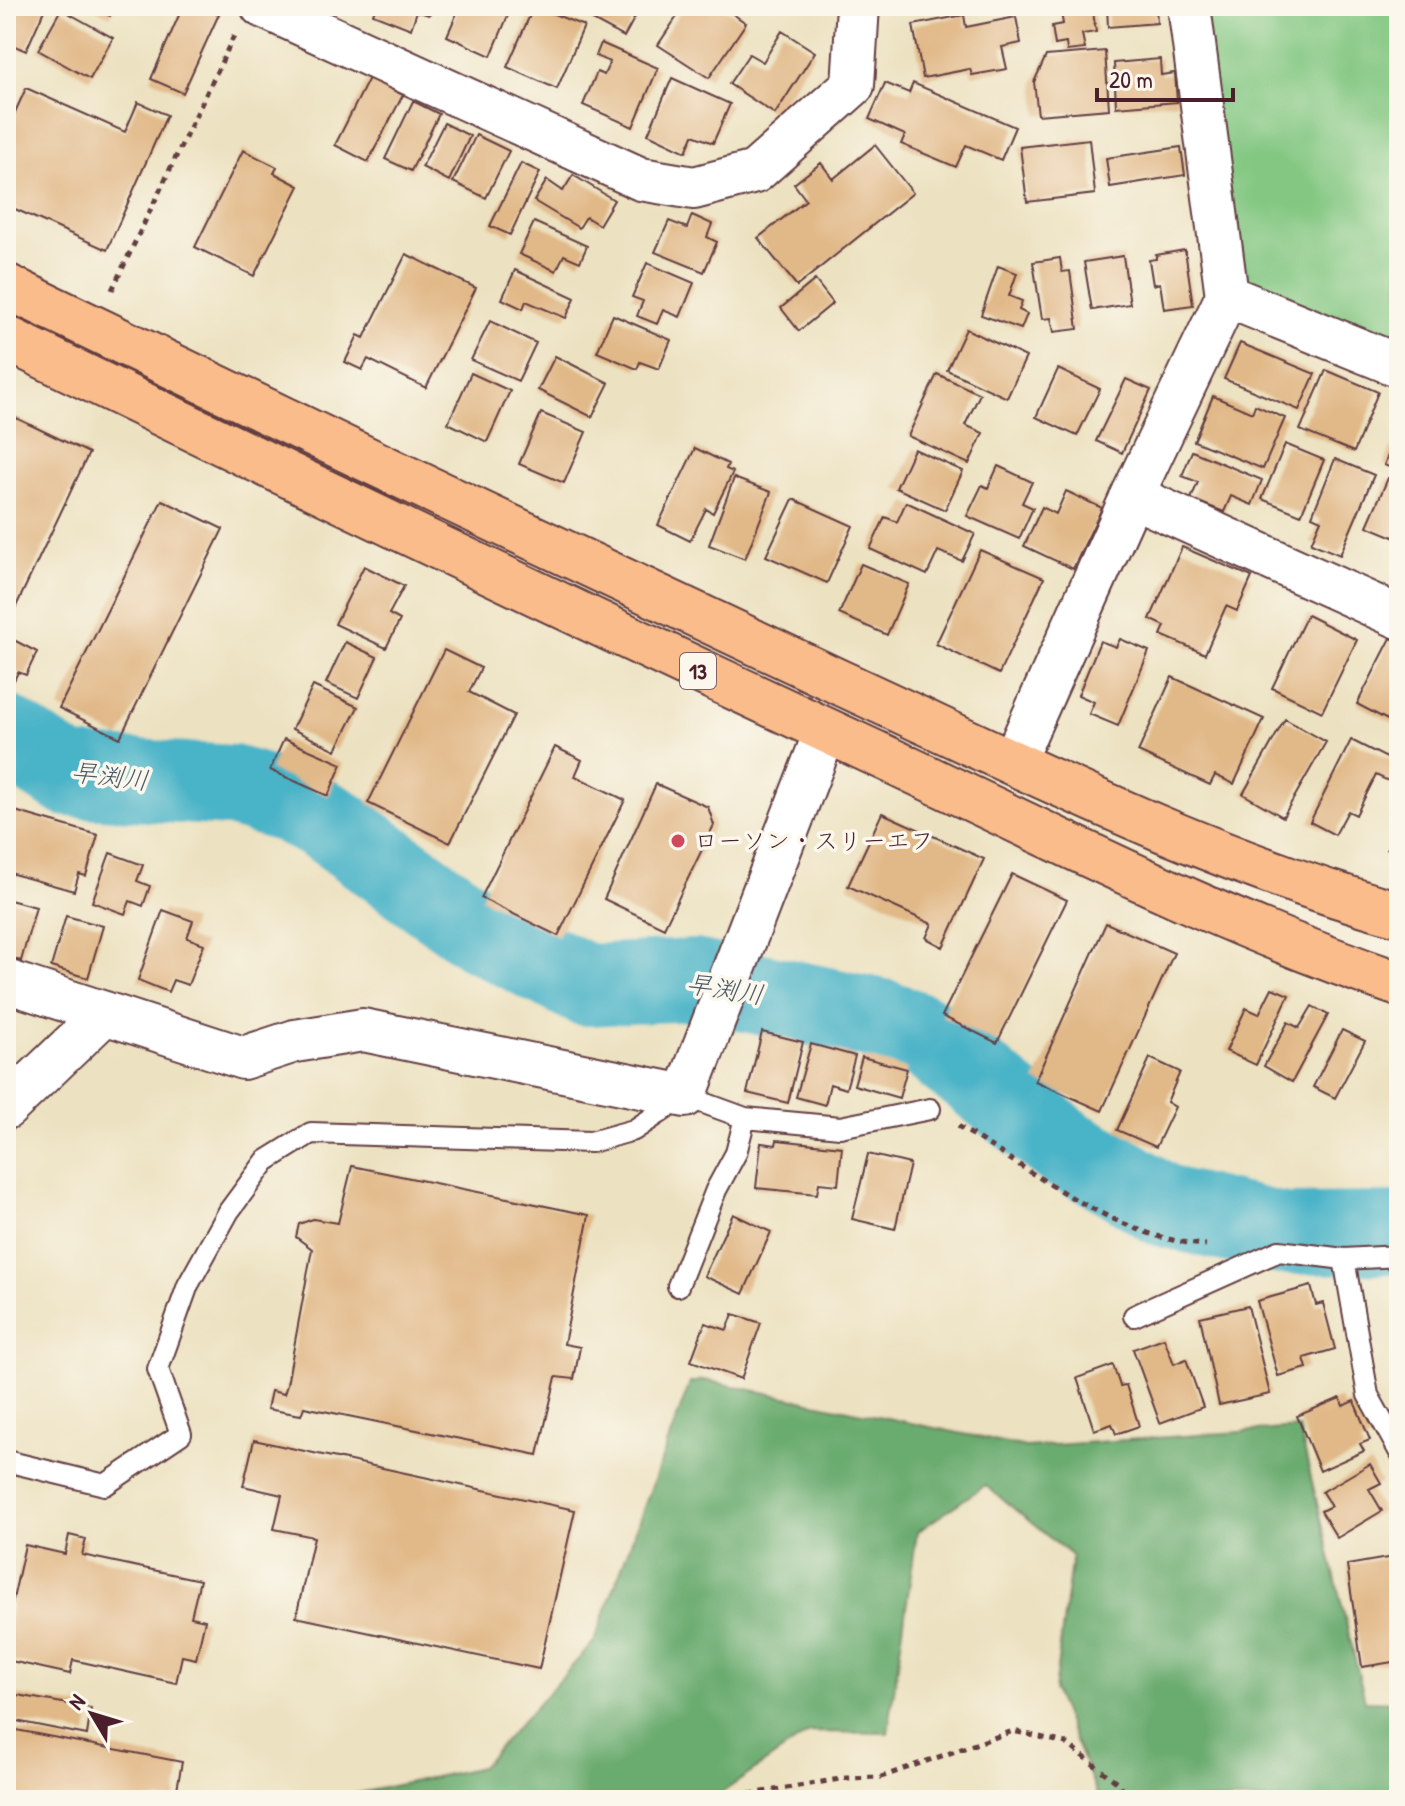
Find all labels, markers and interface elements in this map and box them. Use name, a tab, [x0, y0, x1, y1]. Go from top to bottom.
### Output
scale bar	[1097, 52, 1233, 102]
text: 20 m	[1109, 63, 1153, 95]
road number: 13	[680, 653, 716, 689]
water label: 早渕川	[69, 753, 151, 798]
place label: ローソン・スリーエフ	[694, 824, 934, 856]
marker: ローソン・スリーエフ	[669, 832, 687, 850]
water label: 早渕川	[684, 965, 766, 1012]
north arrow	[52, 1674, 132, 1754]
text: N	[61, 1688, 92, 1716]

